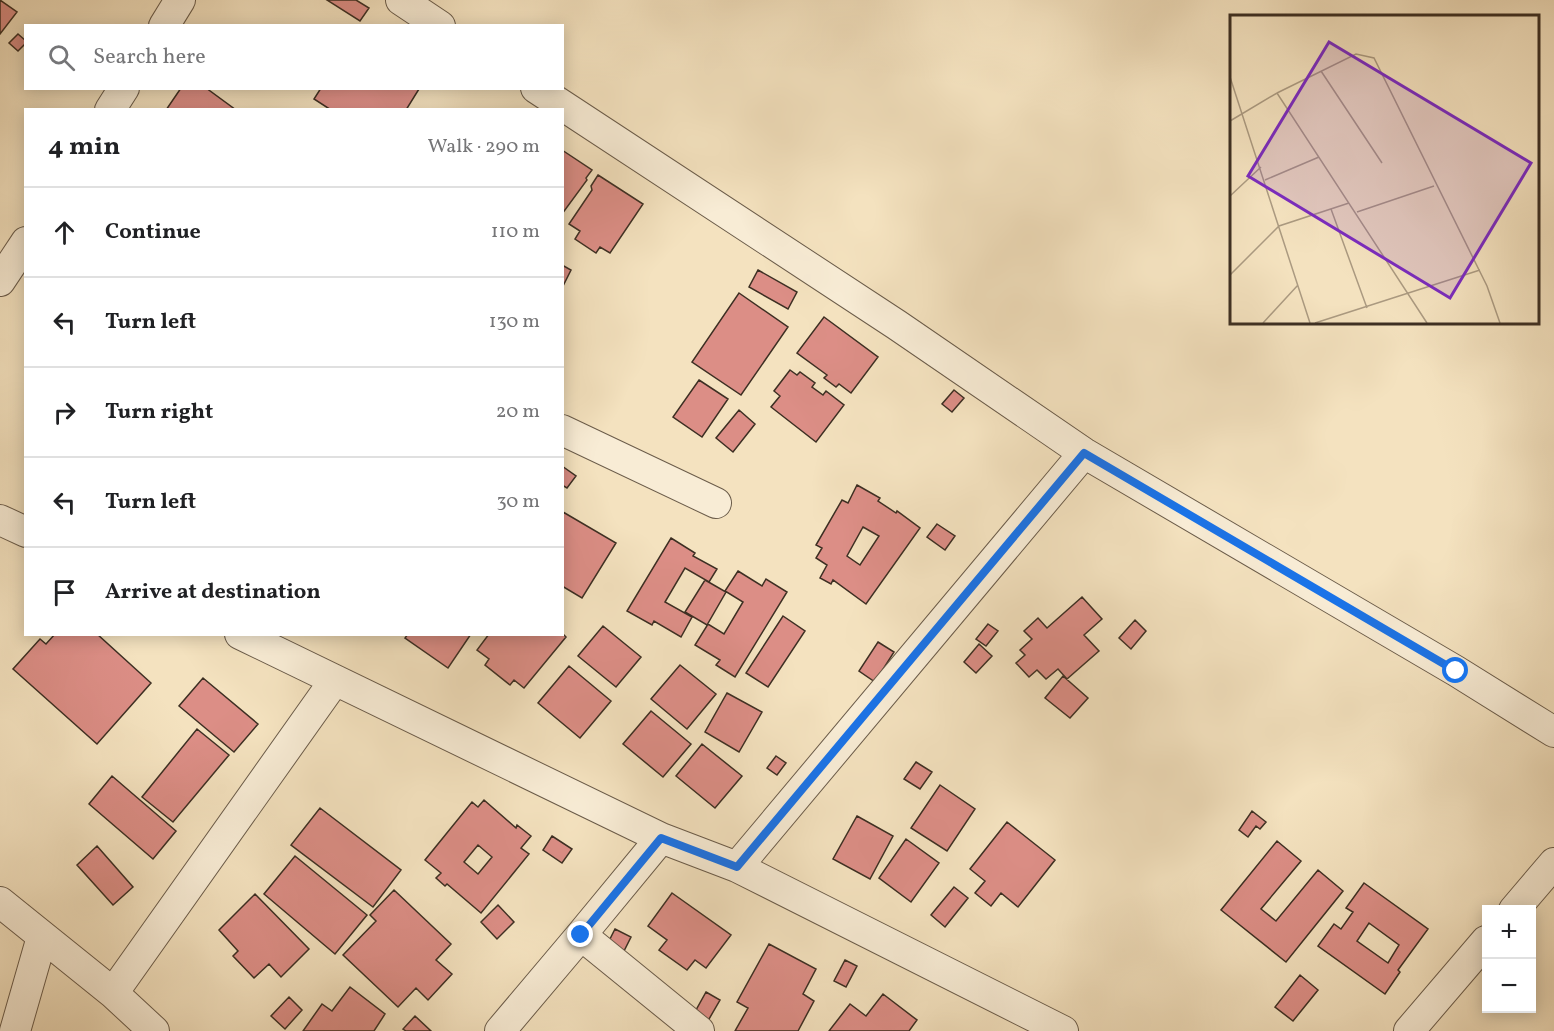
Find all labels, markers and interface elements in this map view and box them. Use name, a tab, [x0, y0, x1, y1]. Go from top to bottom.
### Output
inset map	[1230, 15, 1539, 324]
search box	[24, 24, 564, 90]
icon: search	[45, 41, 78, 74]
text: Search here	[93, 42, 206, 73]
text: 4 min	[48, 129, 120, 165]
text: Walk · 290 m	[428, 133, 540, 161]
icon: ahead	[48, 216, 81, 249]
text: Continue	[105, 217, 201, 248]
text: 110 m	[491, 218, 540, 246]
icon: left	[48, 306, 81, 339]
text: Turn left	[105, 307, 196, 338]
text: 130 m	[489, 308, 540, 336]
icon: right	[48, 396, 81, 429]
text: Turn right	[105, 397, 213, 428]
text: 20 m	[496, 398, 540, 426]
icon: left	[48, 486, 81, 519]
text: Turn left	[105, 487, 196, 518]
text: 30 m	[496, 488, 540, 516]
icon: arrive	[48, 576, 81, 609]
text: Arrive at destination	[105, 577, 321, 608]
route start	[1442, 657, 1468, 683]
map controls	[1482, 905, 1536, 1013]
button: +	[1482, 905, 1536, 959]
route end	[567, 921, 593, 947]
button: −	[1482, 959, 1536, 1013]

